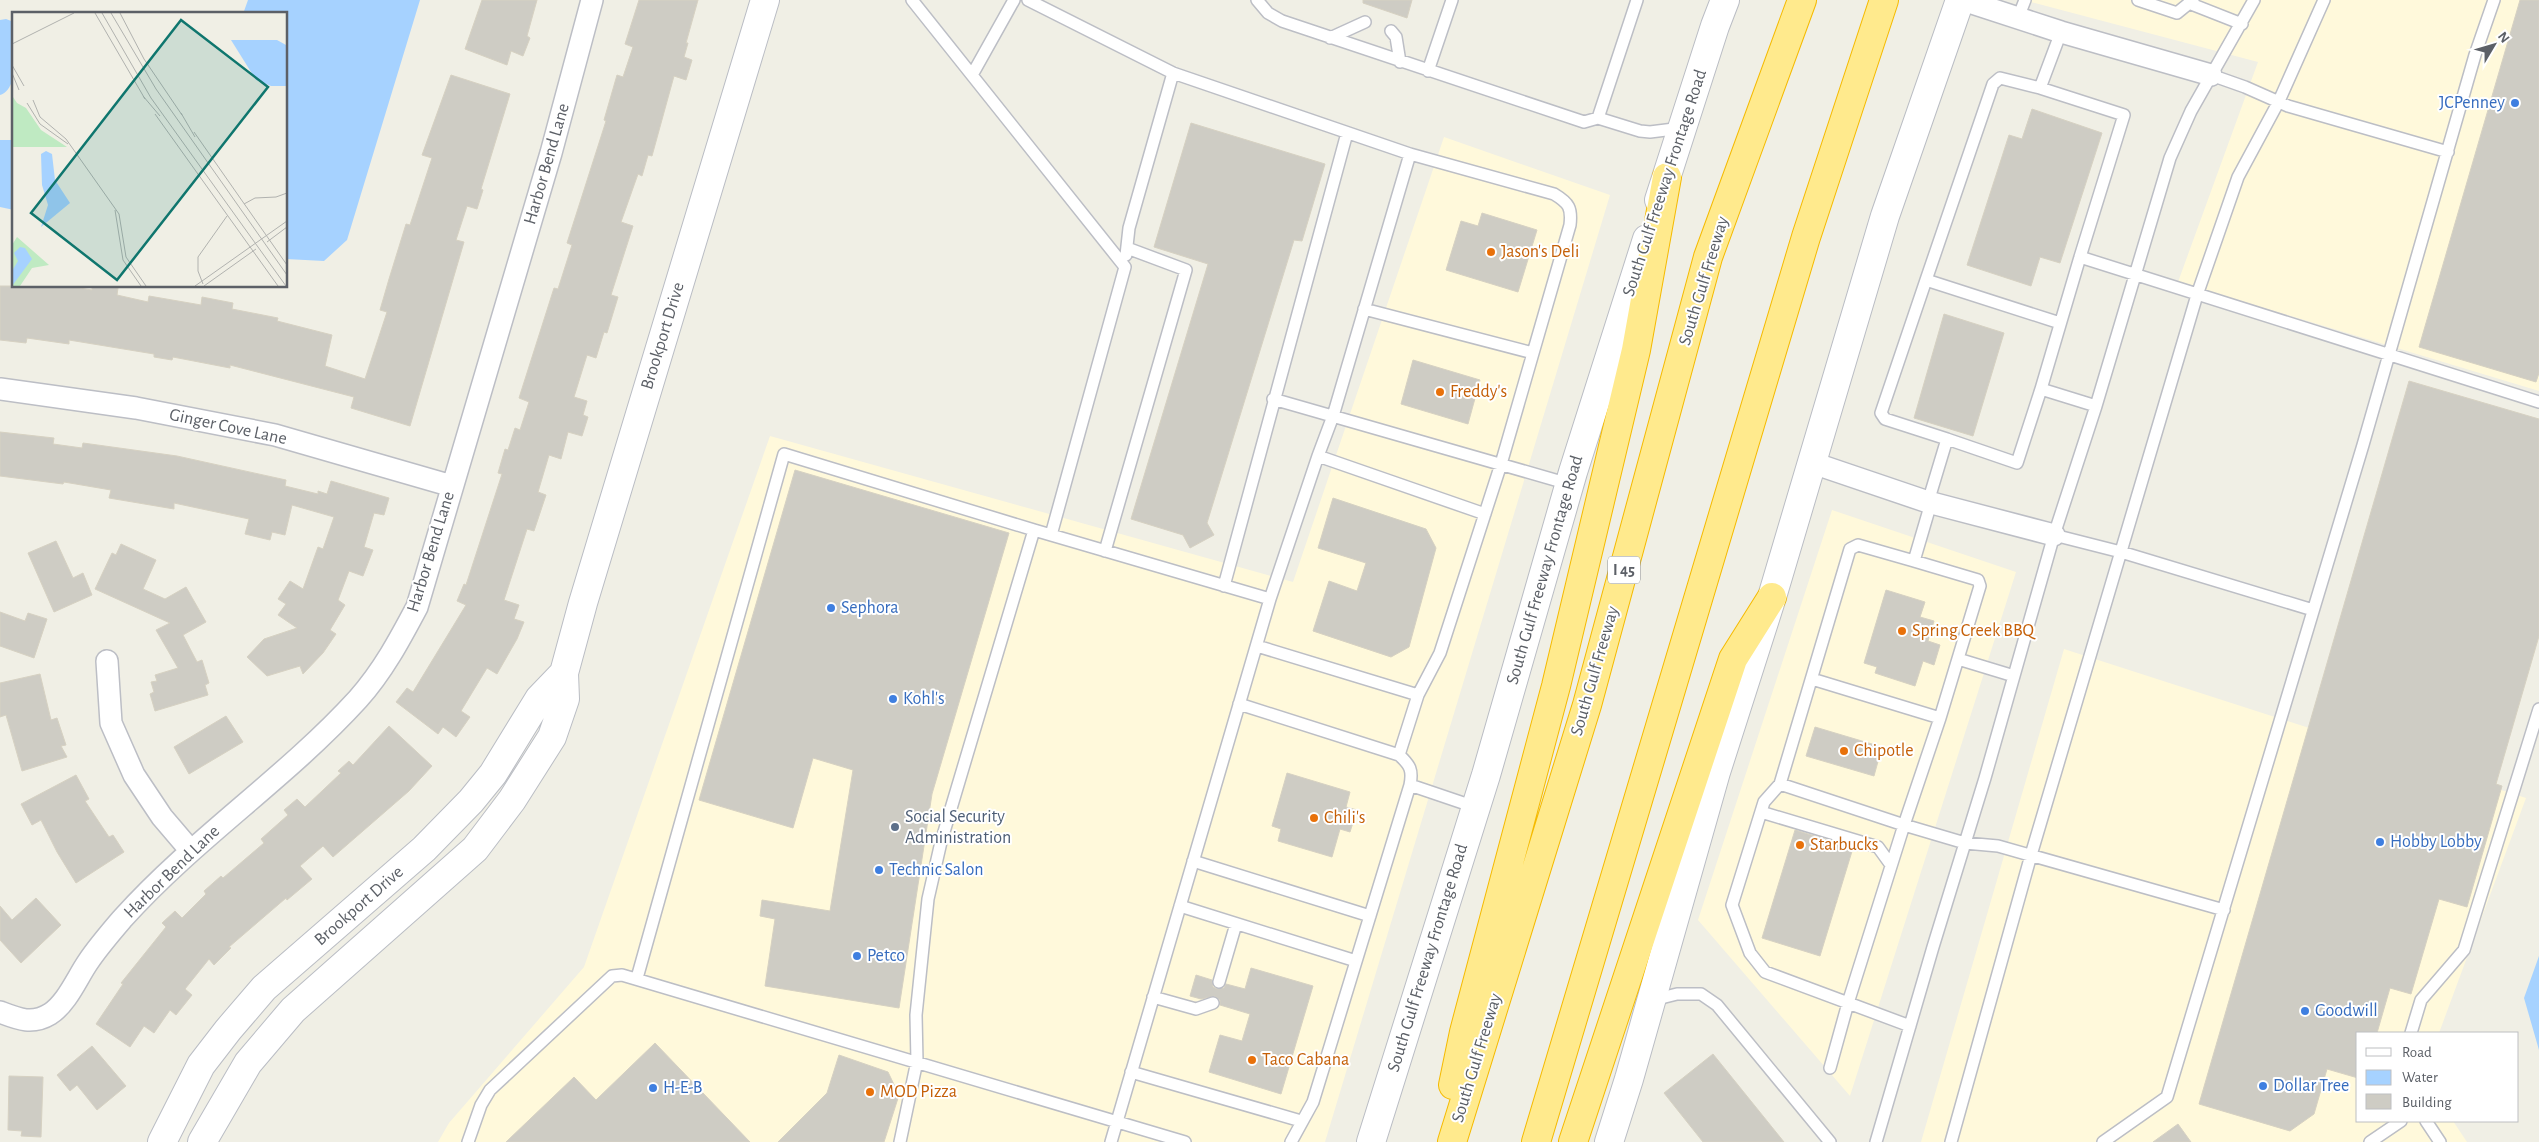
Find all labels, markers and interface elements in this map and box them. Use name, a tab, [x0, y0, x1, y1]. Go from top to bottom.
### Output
inset map	[12, 12, 288, 288]
north arrow	[2469, 20, 2519, 70]
text: N	[2495, 29, 2512, 46]
street label: South Gulf Freeway Frontage Road	[1618, 67, 1712, 299]
place label: JCPenney	[2439, 94, 2505, 112]
marker: JCPenney	[2509, 97, 2521, 109]
street label: Harbor Bend Lane	[521, 101, 573, 227]
street label: South Gulf Freeway	[1674, 214, 1734, 348]
place label: Jason's Deli	[1501, 243, 1579, 261]
marker: Jason's Deli	[1485, 246, 1497, 258]
street label: Brookport Drive	[638, 280, 688, 392]
place label: Freddy's	[1450, 383, 1507, 401]
marker: Freddy's	[1434, 386, 1446, 398]
street label: Ginger Cove Lane	[168, 406, 288, 448]
street label: South Gulf Freeway Frontage Road	[1504, 453, 1586, 687]
street label: Harbor Bend Lane	[404, 490, 458, 614]
road number: I 45	[1608, 556, 1640, 584]
place label: Sephora	[841, 599, 899, 617]
marker: Sephora	[825, 602, 837, 614]
street label: South Gulf Freeway	[1568, 604, 1622, 738]
place label: Spring Creek BBQ	[1912, 622, 2037, 640]
marker: Spring Creek BBQ	[1896, 625, 1908, 637]
place label: Kohl's	[903, 690, 945, 708]
marker: Kohl's	[887, 693, 899, 705]
place label: Chipotle	[1854, 742, 1914, 760]
marker: Chipotle	[1838, 745, 1850, 757]
place label: Social Security Administration	[905, 808, 1011, 847]
place label: Chili's	[1324, 809, 1366, 827]
marker: Chili's	[1308, 812, 1320, 824]
marker: Social Security Administration	[889, 821, 901, 833]
street label: Harbor Bend Lane	[121, 822, 223, 922]
place label: Hobby Lobby	[2390, 833, 2482, 851]
place label: Starbucks	[1810, 836, 1878, 854]
marker: Hobby Lobby	[2374, 836, 2386, 848]
marker: Starbucks	[1794, 839, 1806, 851]
street label: South Gulf Freeway Frontage Road	[1385, 842, 1471, 1074]
place label: Technic Salon	[889, 861, 983, 879]
street label: Brookport Drive	[311, 863, 407, 949]
marker: Technic Salon	[873, 864, 885, 876]
place label: Petco	[867, 947, 905, 965]
marker: Petco	[851, 950, 863, 962]
street label: South Gulf Freeway	[1449, 991, 1505, 1125]
place label: Goodwill	[2315, 1002, 2378, 1020]
marker: Goodwill	[2299, 1005, 2311, 1017]
legend	[2356, 1032, 2519, 1122]
text: Road	[2402, 1045, 2432, 1060]
place label: Taco Cabana	[1262, 1051, 1349, 1069]
marker: Taco Cabana	[1246, 1054, 1258, 1066]
text: Water	[2402, 1070, 2438, 1085]
place label: Dollar Tree	[2273, 1077, 2349, 1095]
place label: H-E-B	[663, 1079, 703, 1097]
marker: Dollar Tree	[2257, 1080, 2269, 1092]
marker: H-E-B	[647, 1082, 659, 1094]
place label: MOD Pizza	[880, 1083, 957, 1101]
marker: MOD Pizza	[864, 1086, 876, 1098]
text: Building	[2402, 1095, 2452, 1110]

